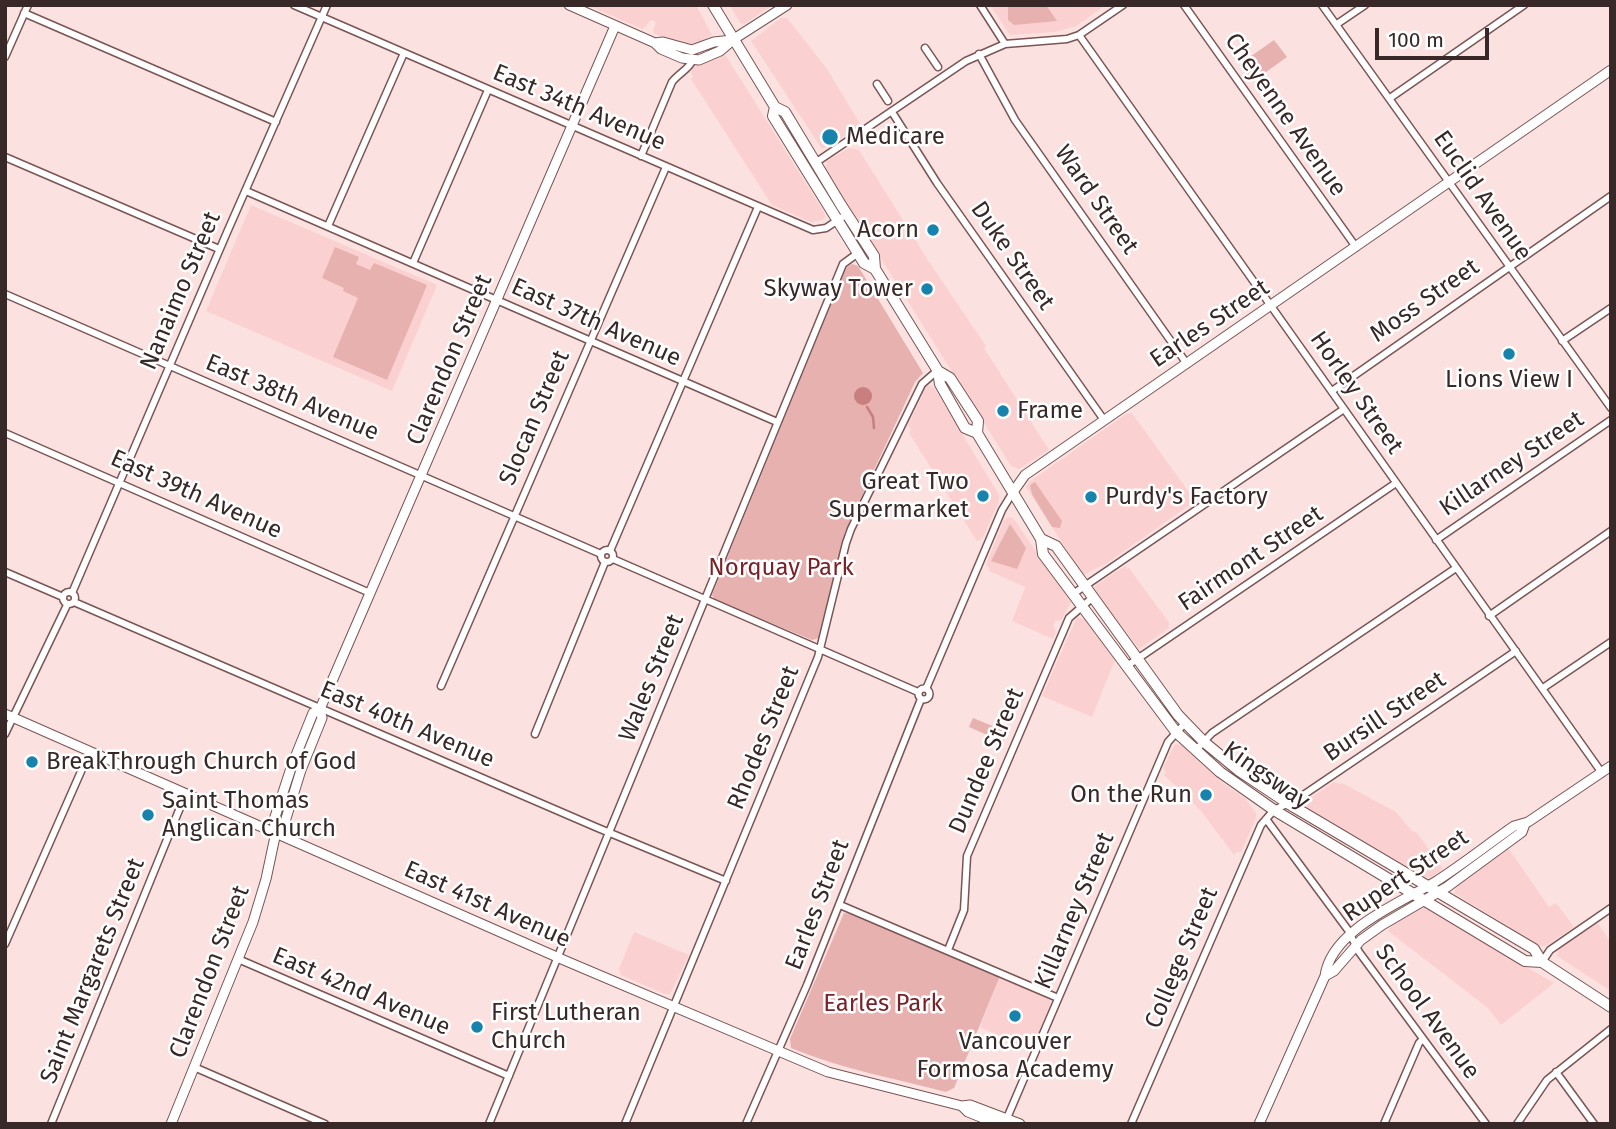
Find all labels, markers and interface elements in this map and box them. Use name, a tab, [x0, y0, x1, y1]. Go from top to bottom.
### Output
scale bar	[1378, 14, 1492, 58]
text: 100 m	[1388, 27, 1444, 53]
street label: Cheyenne Avenue	[1218, 28, 1352, 202]
street label: East 34th Avenue	[488, 59, 670, 157]
place label: Medicare	[846, 123, 945, 151]
street label: Euclid Avenue	[1427, 125, 1537, 267]
marker: Medicare	[820, 127, 840, 147]
street label: Ward Street	[1048, 140, 1144, 260]
street label: Duke Street	[964, 196, 1060, 316]
street label: Nanaimo Street	[135, 207, 227, 375]
place label: Acorn	[857, 216, 919, 244]
marker: Acorn	[925, 222, 941, 238]
street label: Moss Street	[1365, 253, 1485, 349]
street label: Clarendon Street	[401, 270, 499, 450]
street label: East 37th Avenue	[507, 273, 685, 373]
street label: Earles Street	[1145, 274, 1275, 374]
place label: Skyway Tower	[763, 275, 913, 303]
marker: Skyway Tower	[919, 281, 935, 297]
street label: Horley Street	[1303, 326, 1409, 460]
street label: Slocan Street	[494, 346, 576, 490]
marker: Lions View I	[1501, 346, 1517, 362]
street label: East 38th Avenue	[201, 348, 383, 448]
place label: Lions View I	[1445, 366, 1573, 394]
place label: Frame	[1017, 397, 1083, 425]
marker: Frame	[995, 403, 1011, 419]
street label: Killarney Street	[1435, 405, 1589, 523]
street label: East 39th Avenue	[106, 444, 286, 546]
place label: Great Two Supermarket	[829, 468, 969, 524]
place label: Purdy's Factory	[1105, 483, 1268, 511]
marker: Great Two Supermarket	[975, 488, 991, 504]
marker: Purdy's Factory	[1083, 489, 1099, 505]
street label: Fairmont Street	[1173, 500, 1329, 618]
park label: Norquay Park	[708, 554, 854, 582]
street label: Wales Street	[613, 610, 691, 746]
street label: Rhodes Street	[722, 662, 806, 814]
street label: Bursill Street	[1319, 666, 1451, 768]
street label: East 40th Avenue	[316, 675, 498, 775]
street label: Dundee Street	[943, 684, 1031, 838]
street label: Kingsway	[1217, 736, 1315, 816]
place label: BreakThrough Church of God	[46, 748, 357, 776]
marker: BreakThrough Church of God	[24, 754, 40, 770]
place label: On the Run	[1070, 781, 1192, 809]
place label: Saint Thomas Anglican Church	[162, 787, 336, 843]
marker: On the Run	[1198, 787, 1214, 803]
marker: Saint Thomas Anglican Church	[140, 807, 156, 823]
street label: Rupert Street	[1338, 823, 1474, 929]
street label: Killarney Street	[1029, 828, 1121, 994]
street label: Earles Street	[780, 836, 856, 974]
street label: Saint Margarets Street	[35, 854, 151, 1088]
street label: East 41st Avenue	[399, 855, 575, 955]
street label: Clarendon Street	[164, 882, 256, 1062]
street label: College Street	[1139, 883, 1225, 1033]
street label: School Avenue	[1368, 939, 1486, 1085]
street label: East 42nd Avenue	[268, 942, 454, 1042]
park label: Earles Park	[823, 990, 943, 1018]
place label: First Lutheran Church	[491, 999, 641, 1055]
marker: Vancouver Formosa Academy	[1007, 1008, 1023, 1024]
marker: First Lutheran Church	[469, 1019, 485, 1035]
place label: Vancouver Formosa Academy	[917, 1028, 1113, 1084]

